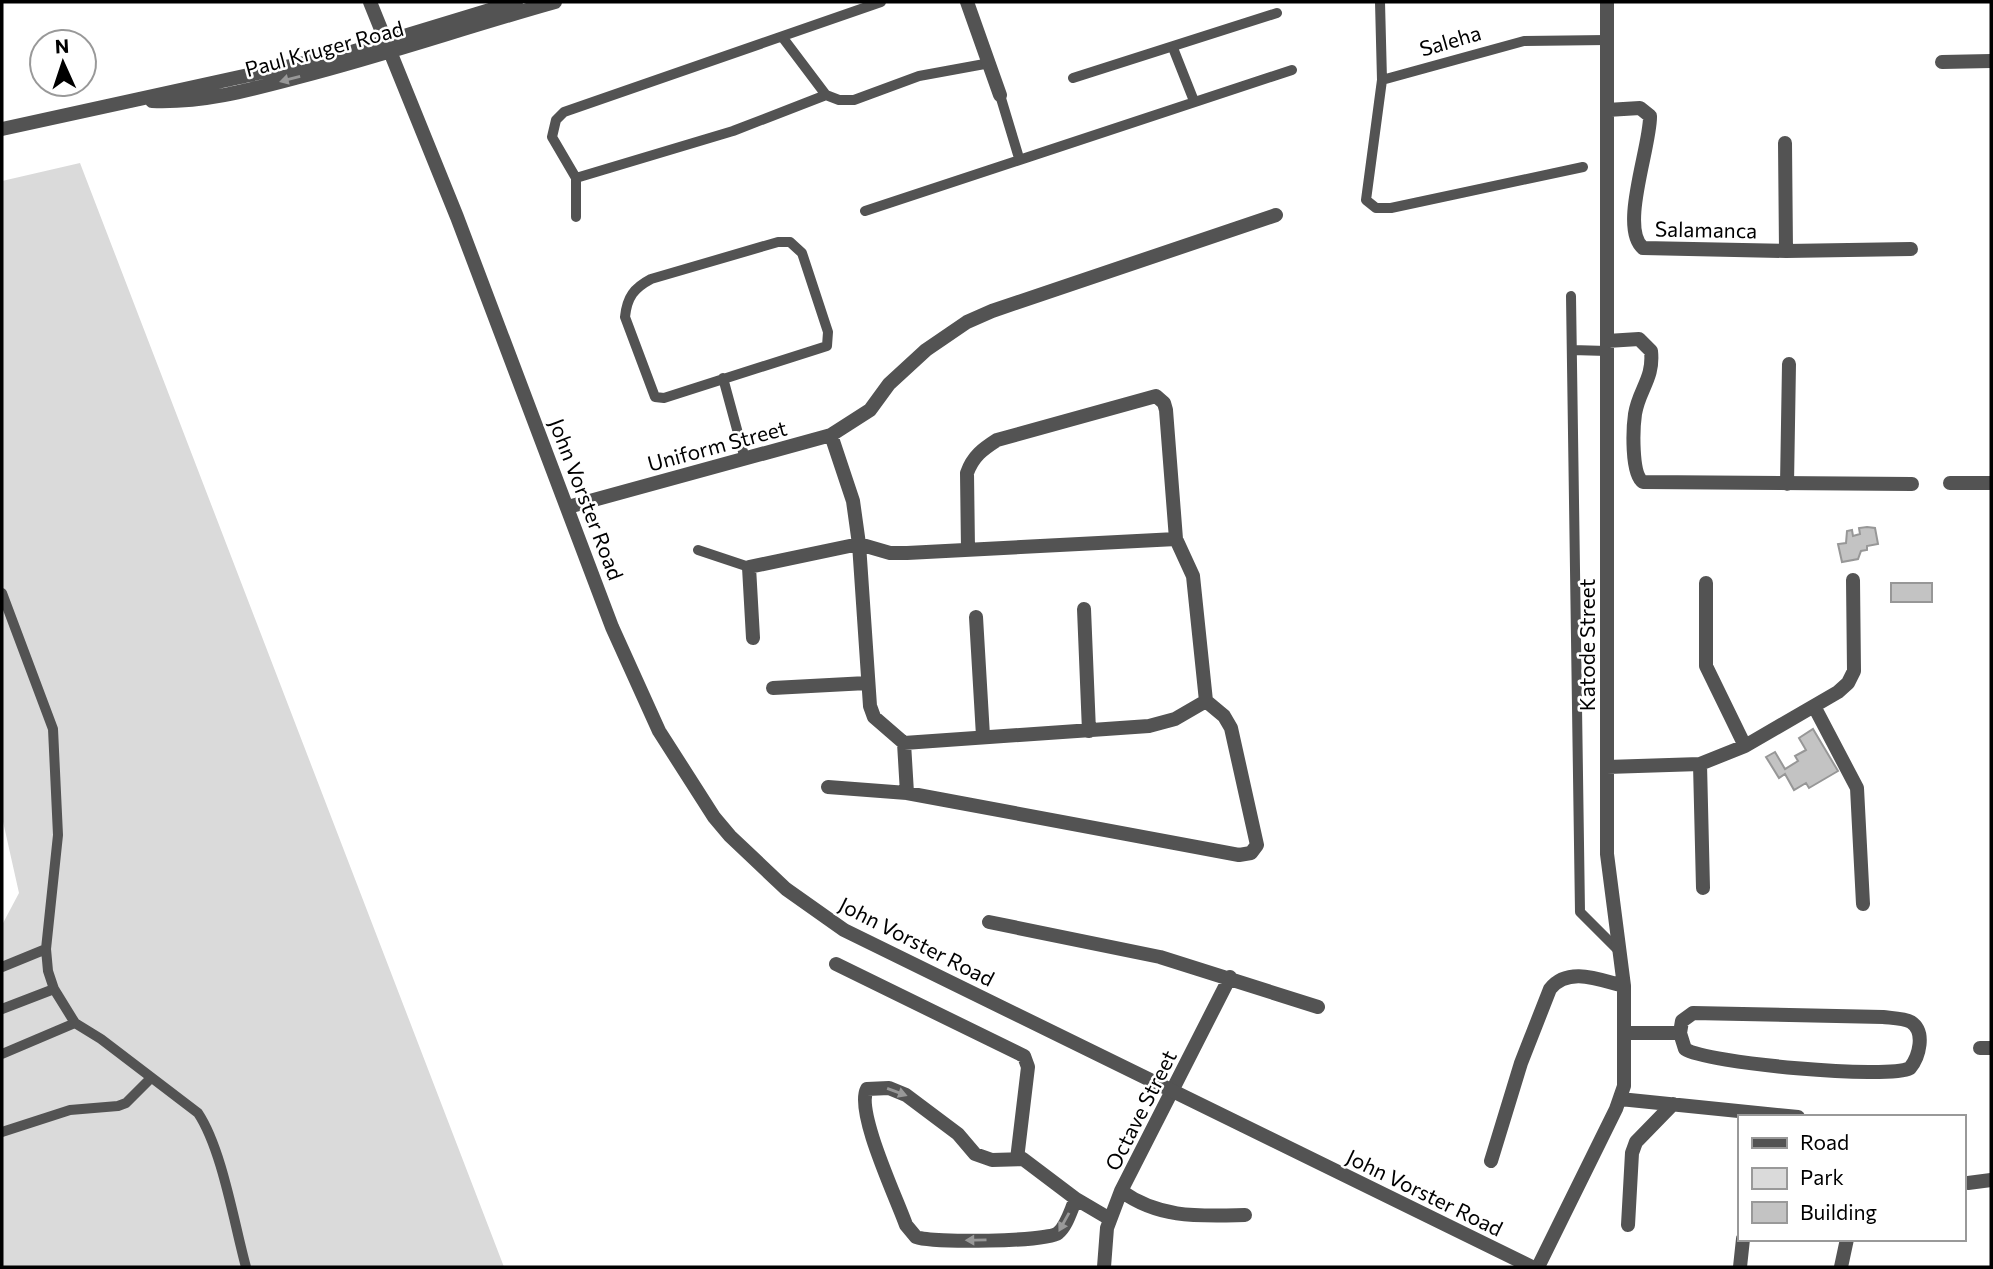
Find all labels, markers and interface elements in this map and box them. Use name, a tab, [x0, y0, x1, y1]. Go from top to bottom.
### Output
street label: Paul Kruger Road	[242, 15, 406, 81]
street label: Saleha	[1416, 19, 1484, 61]
north arrow	[28, 28, 98, 98]
text: N	[54, 34, 70, 57]
one-way arrow	[279, 74, 301, 85]
street label: Salamanca	[1655, 216, 1757, 242]
street label: Uniform Street	[645, 414, 789, 476]
street label: John Vorster Road	[545, 415, 629, 583]
street label: Katode Street	[1574, 579, 1599, 711]
street label: John Vorster Road	[835, 891, 999, 991]
street label: Octave Street	[1099, 1046, 1181, 1174]
one-way arrow	[887, 1087, 908, 1098]
legend	[1738, 1115, 1965, 1241]
text: Road	[1800, 1129, 1849, 1154]
street label: John Vorster Road	[1343, 1143, 1507, 1241]
text: Park	[1800, 1164, 1844, 1189]
text: Building	[1800, 1199, 1877, 1224]
one-way arrow	[1058, 1213, 1070, 1232]
one-way arrow	[965, 1234, 987, 1246]

